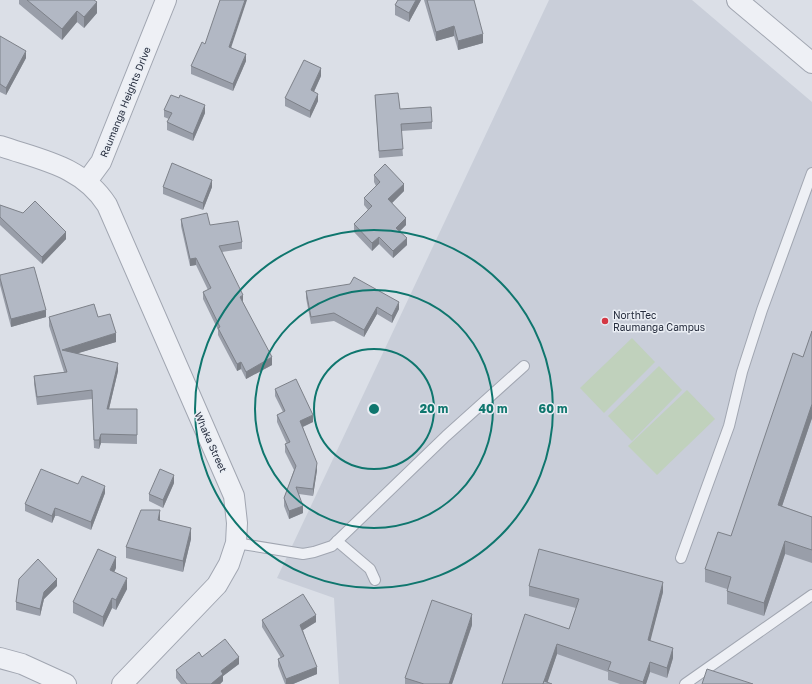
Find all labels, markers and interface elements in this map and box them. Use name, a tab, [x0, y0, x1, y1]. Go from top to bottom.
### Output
street label: Raumanga Heights Drive	[97, 45, 153, 159]
place label: NorthTec Raumanga Campus	[613, 309, 705, 333]
marker: NorthTec Raumanga Campus	[600, 316, 610, 326]
text: 20 m	[420, 401, 448, 416]
text: 40 m	[479, 401, 507, 416]
text: 60 m	[539, 401, 567, 416]
centre of rings	[367, 402, 381, 416]
street label: Whaka Street	[192, 410, 230, 474]

